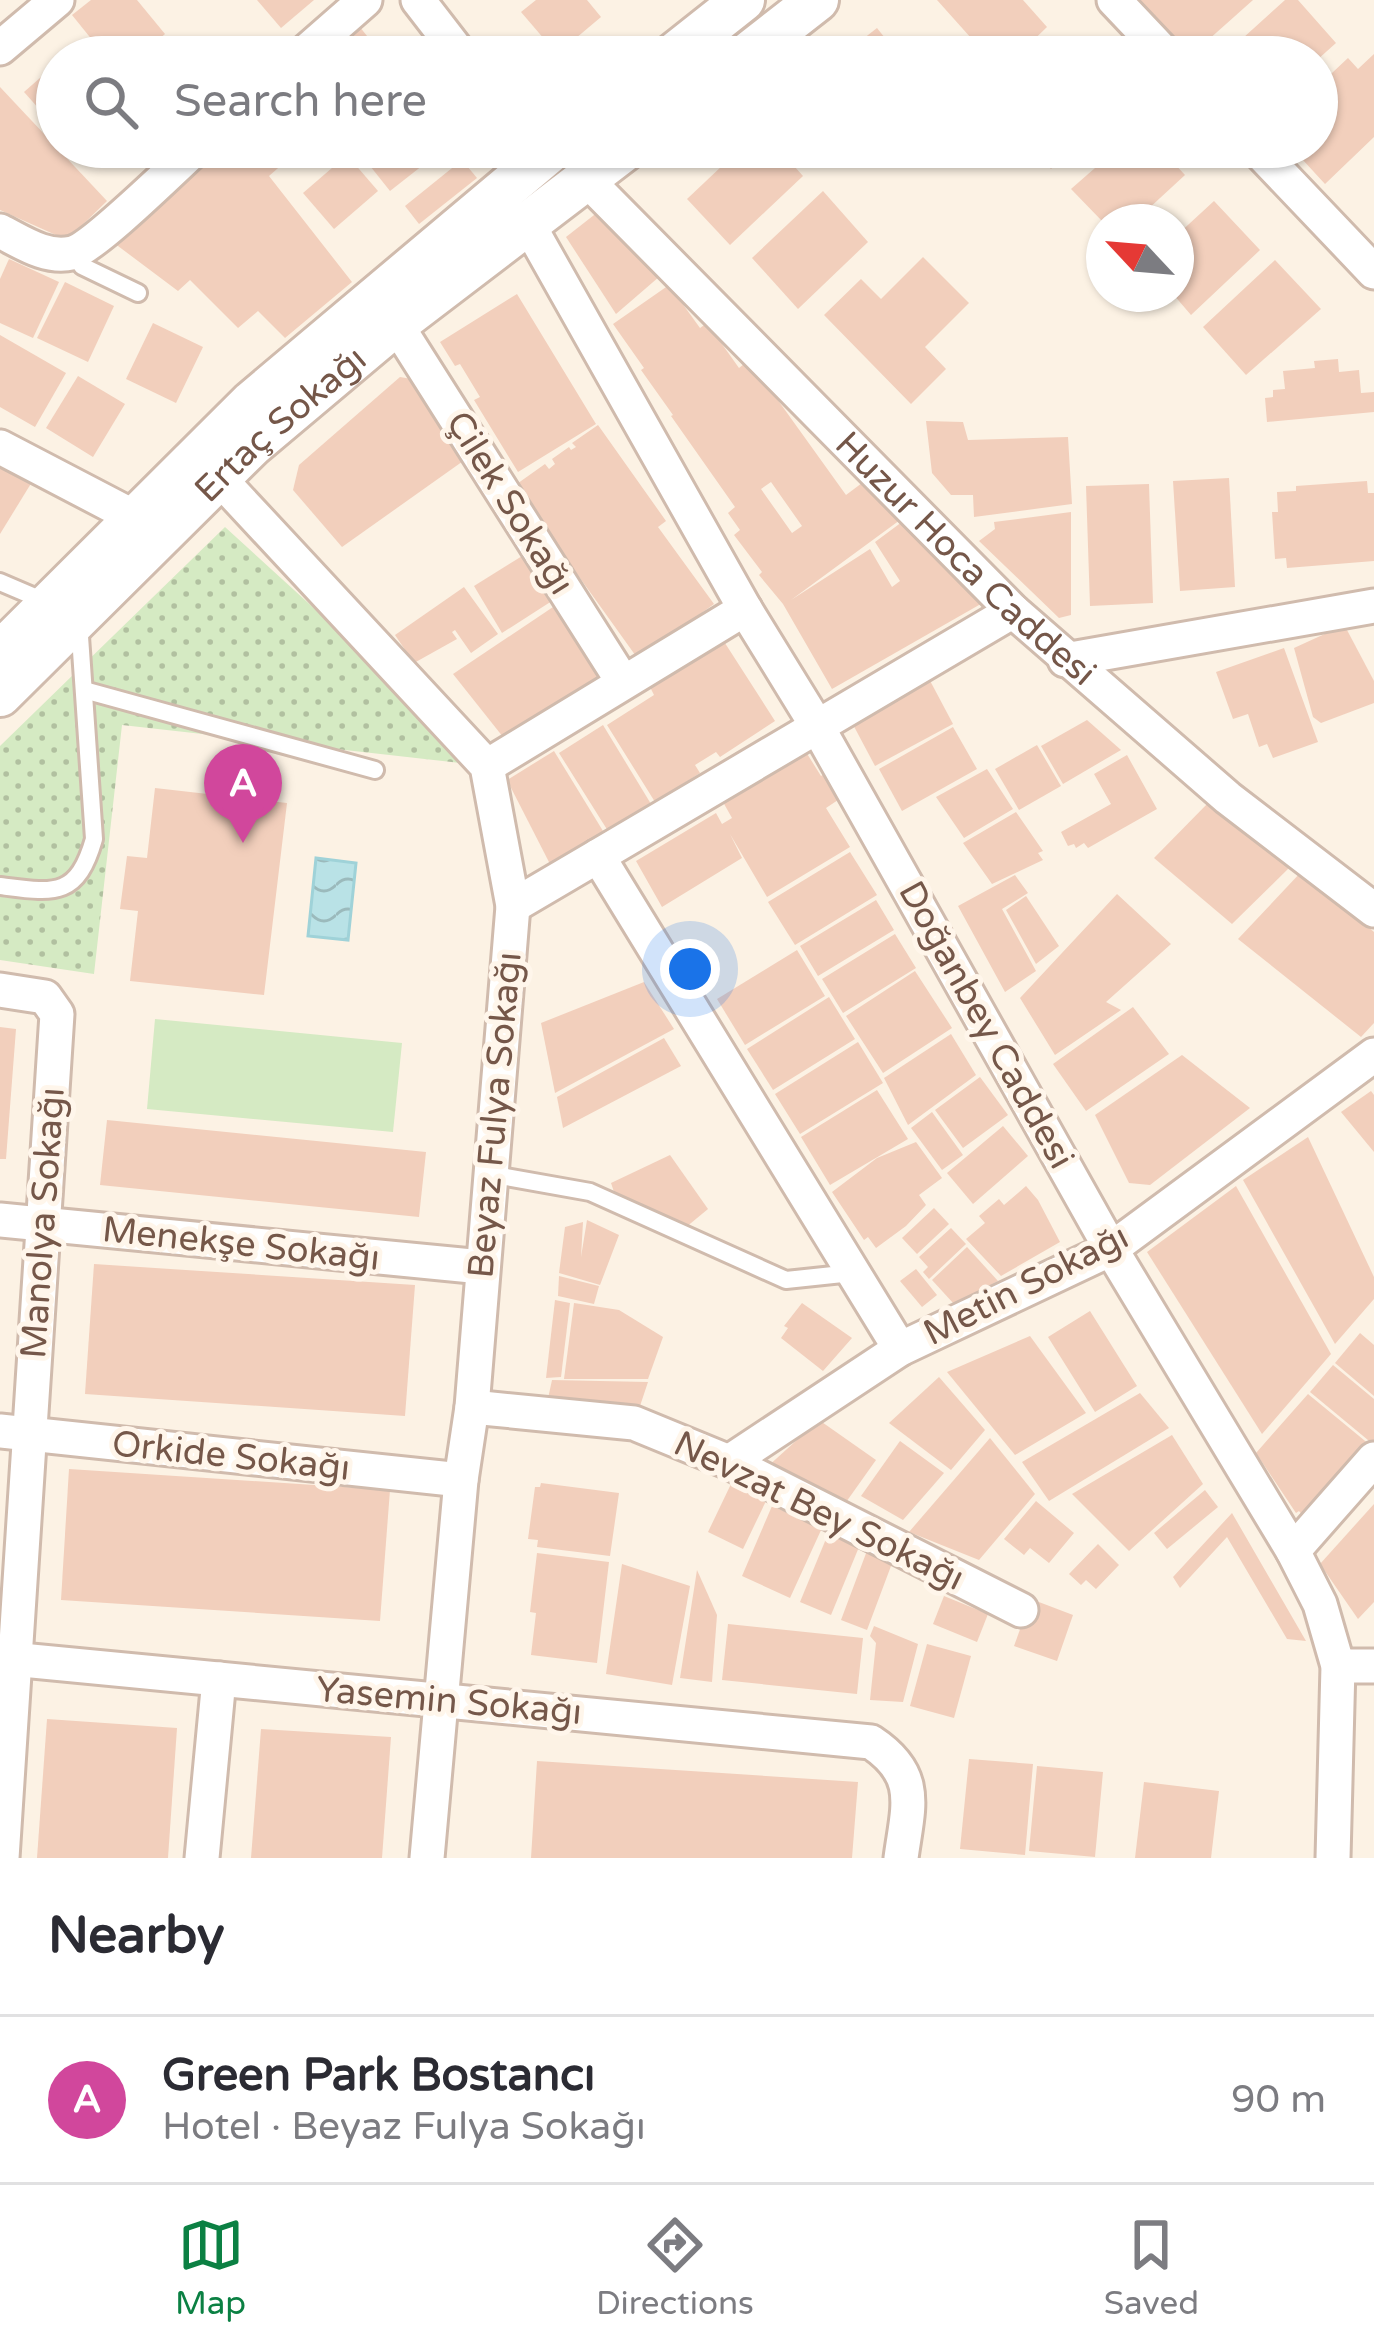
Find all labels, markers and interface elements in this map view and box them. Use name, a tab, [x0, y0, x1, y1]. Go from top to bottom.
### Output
search box	[36, 36, 1338, 168]
icon: search	[78, 69, 144, 135]
text: Search here	[174, 75, 427, 129]
north arrow	[1086, 204, 1194, 312]
street label: Ertaç Sokağı	[186, 337, 375, 511]
street label: Çilek Sokağı	[437, 404, 583, 602]
street label: Huzur Hoca Caddesi	[826, 423, 1105, 695]
pin: A	[204, 744, 282, 843]
street label: Doğanbey Caddesi	[889, 874, 1083, 1176]
your location	[660, 939, 720, 999]
street label: Beyaz Fulya Sokağı	[459, 950, 531, 1280]
street label: Manolya Sokağı	[12, 1086, 74, 1360]
street label: Menekşe Sokağı	[100, 1208, 382, 1280]
street label: Metin Sokağı	[916, 1215, 1136, 1355]
street label: Orkide Sokağı	[110, 1422, 352, 1490]
street label: Nevzat Bey Sokağı	[667, 1422, 971, 1600]
street label: Yasemin Sokağı	[314, 1668, 584, 1734]
text: Nearby	[48, 1905, 225, 1967]
text: Green Park Bostancı	[162, 2049, 595, 2103]
text: A	[72, 2076, 102, 2123]
text: 90 m	[1231, 2076, 1326, 2123]
text: Hotel · Beyaz Fulya Sokağı	[162, 2103, 646, 2150]
tab: Map	[175, 2212, 246, 2323]
tab: Directions	[596, 2212, 754, 2323]
tab: Saved	[1104, 2212, 1199, 2323]

